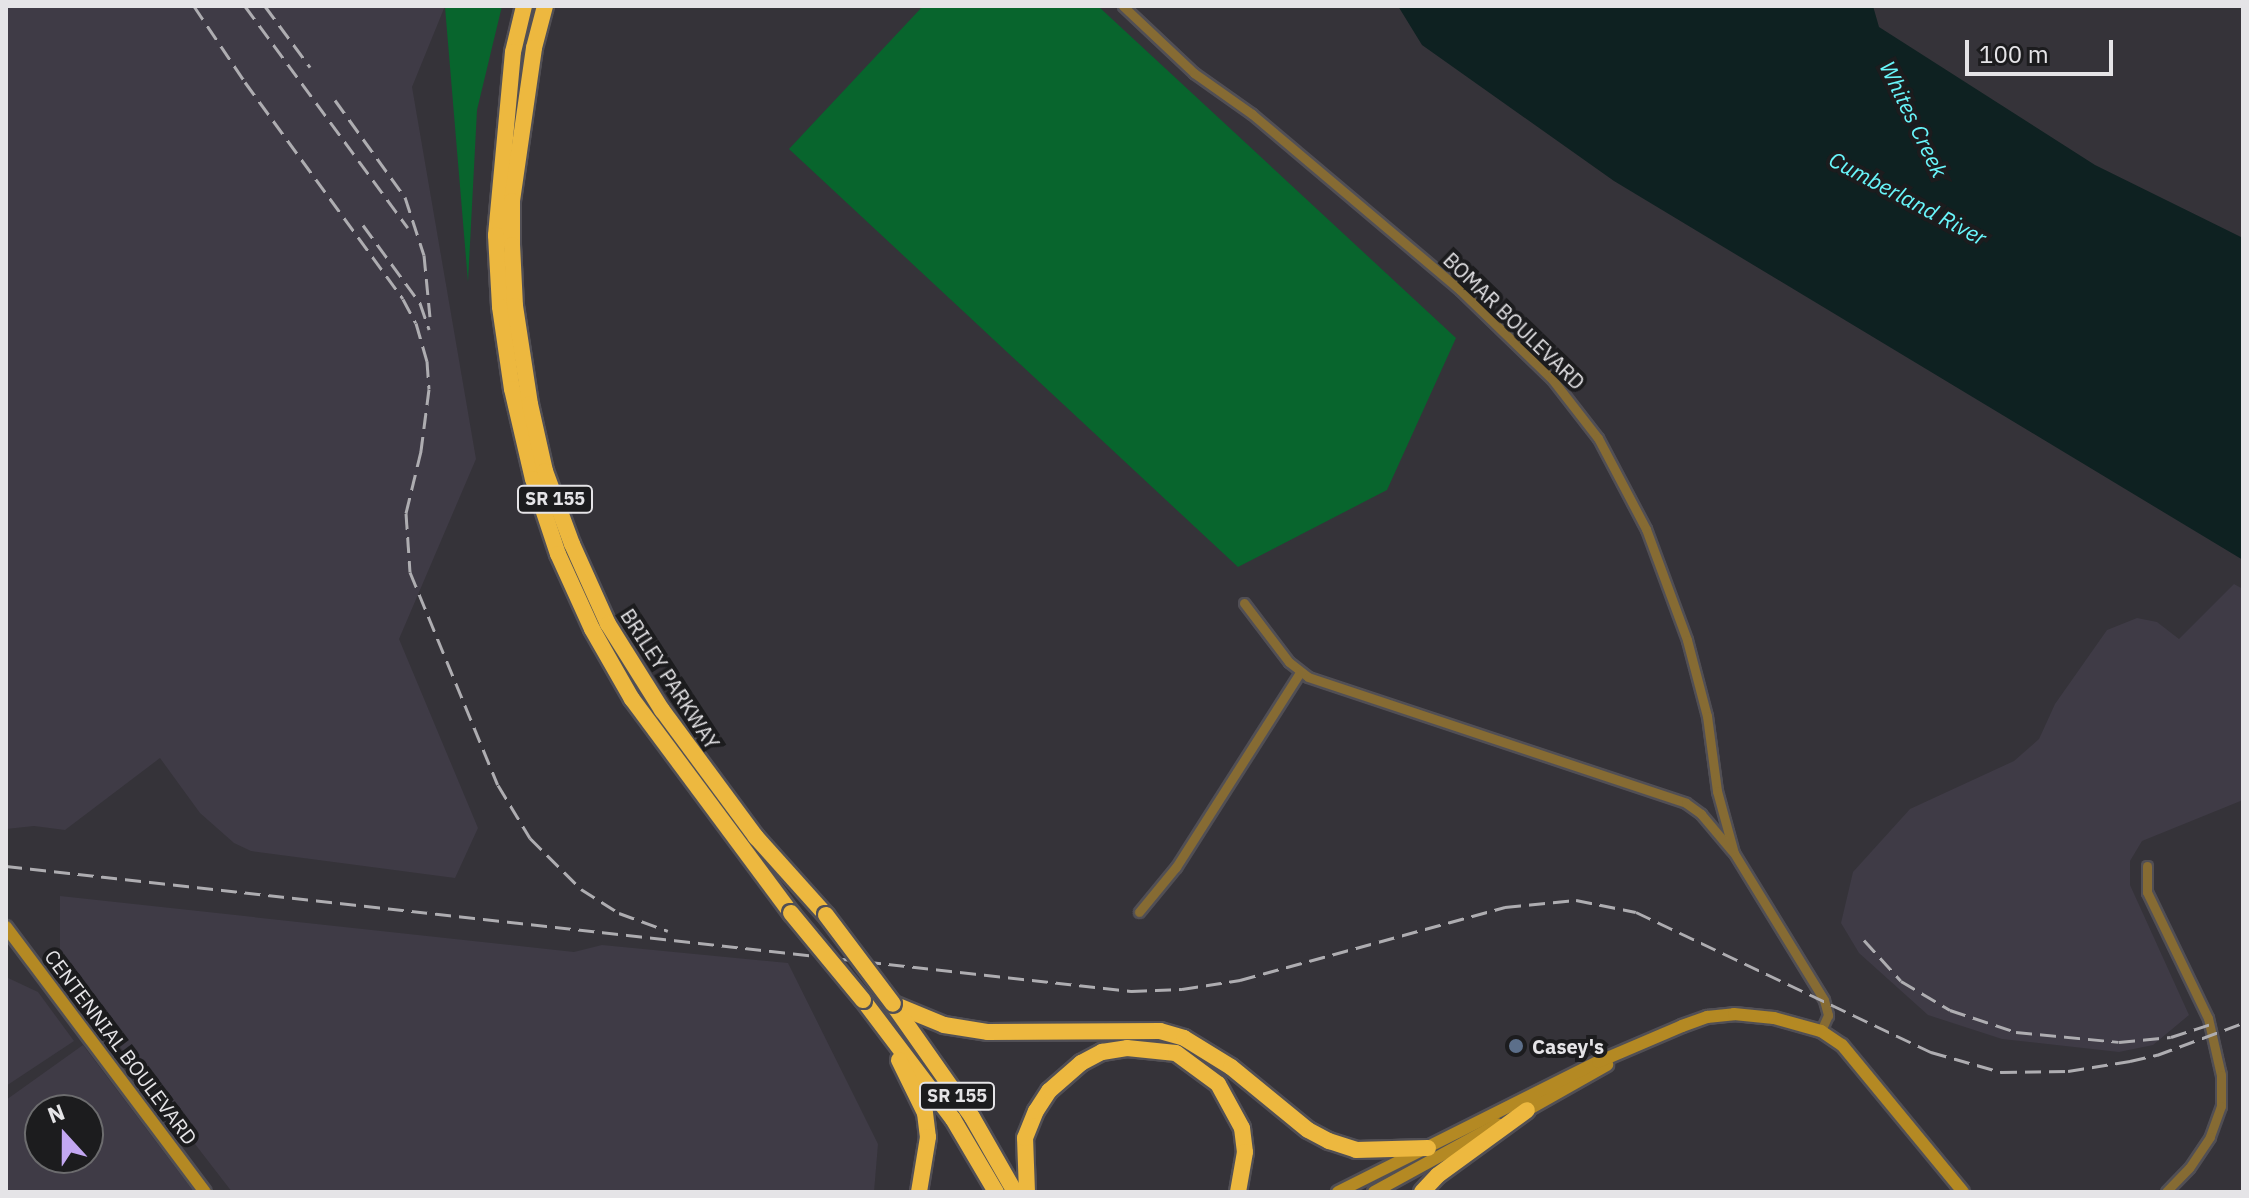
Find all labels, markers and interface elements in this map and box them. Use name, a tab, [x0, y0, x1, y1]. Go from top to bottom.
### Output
scale bar	[1969, 24, 2117, 74]
text: 100 m	[1979, 38, 2049, 70]
water label: Whites Creek	[1875, 57, 1953, 181]
water label: Cumberland River	[1825, 145, 1991, 251]
street label: BOMAR BOULEVARD	[1439, 248, 1589, 394]
road number: SR 155	[515, 485, 595, 513]
street label: BRILEY PARKWAY	[616, 604, 724, 754]
street label: CENTENNIAL BOULEVARD	[40, 945, 202, 1149]
place label: Casey's	[1532, 1034, 1604, 1058]
marker: Casey's	[1507, 1037, 1525, 1055]
road number: SR 155	[917, 1082, 997, 1110]
north arrow	[24, 1094, 104, 1174]

